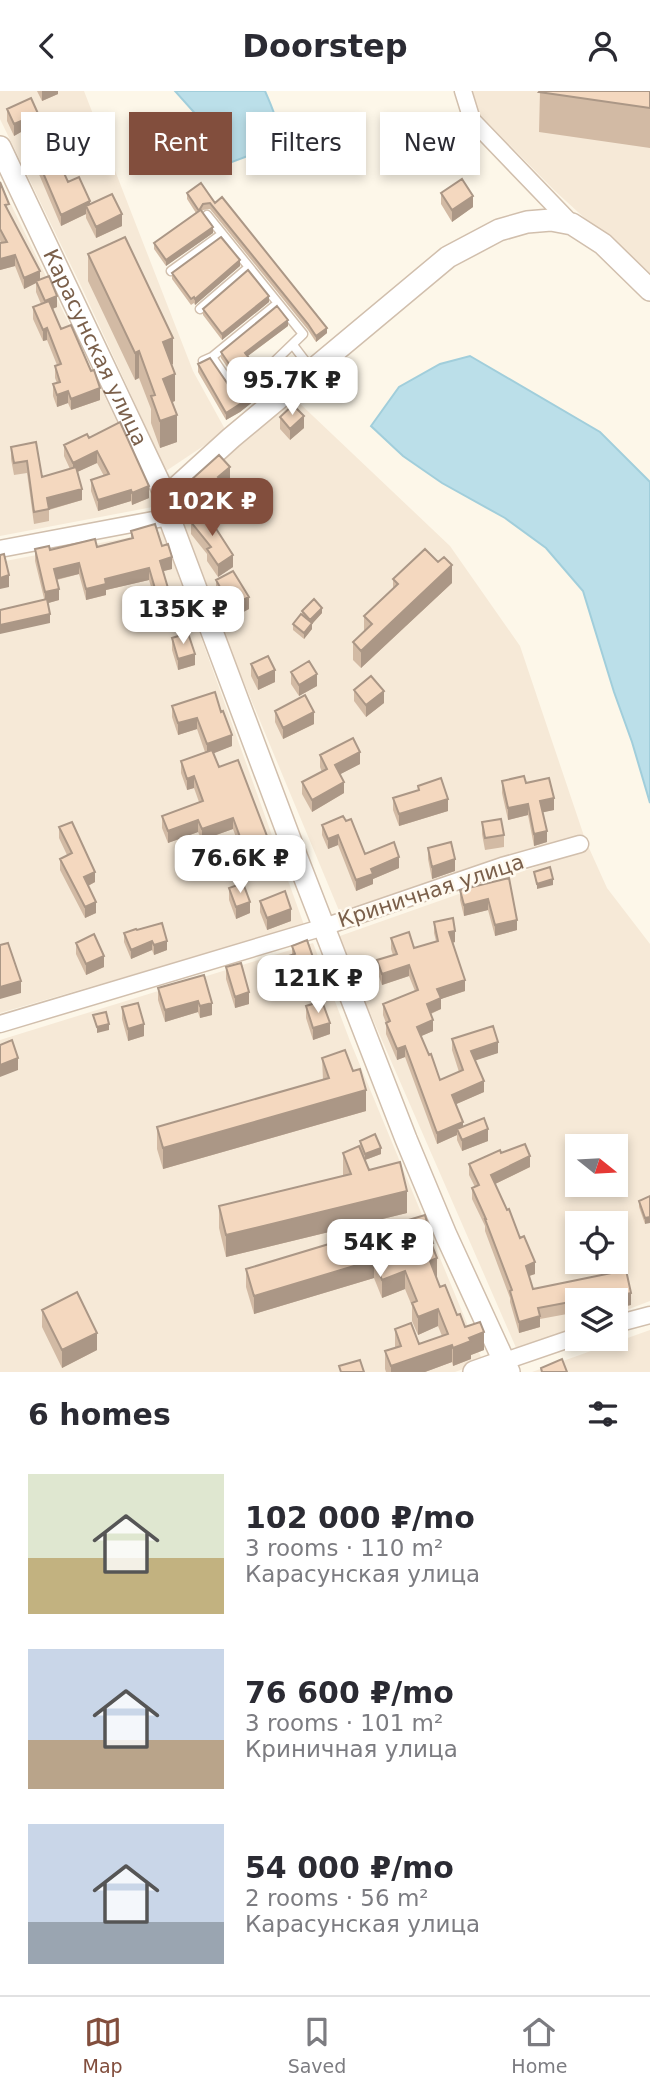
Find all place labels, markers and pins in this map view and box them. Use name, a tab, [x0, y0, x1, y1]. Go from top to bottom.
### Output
pin: 95.7K ₽	[227, 357, 357, 417]
pin: 102K ₽	[155, 479, 269, 538]
pin: 135K ₽	[126, 587, 240, 646]
pin: 76.6K ₽	[175, 835, 305, 895]
pin: 121K ₽	[261, 955, 375, 1015]
pin: 54K ₽	[331, 1219, 429, 1279]

